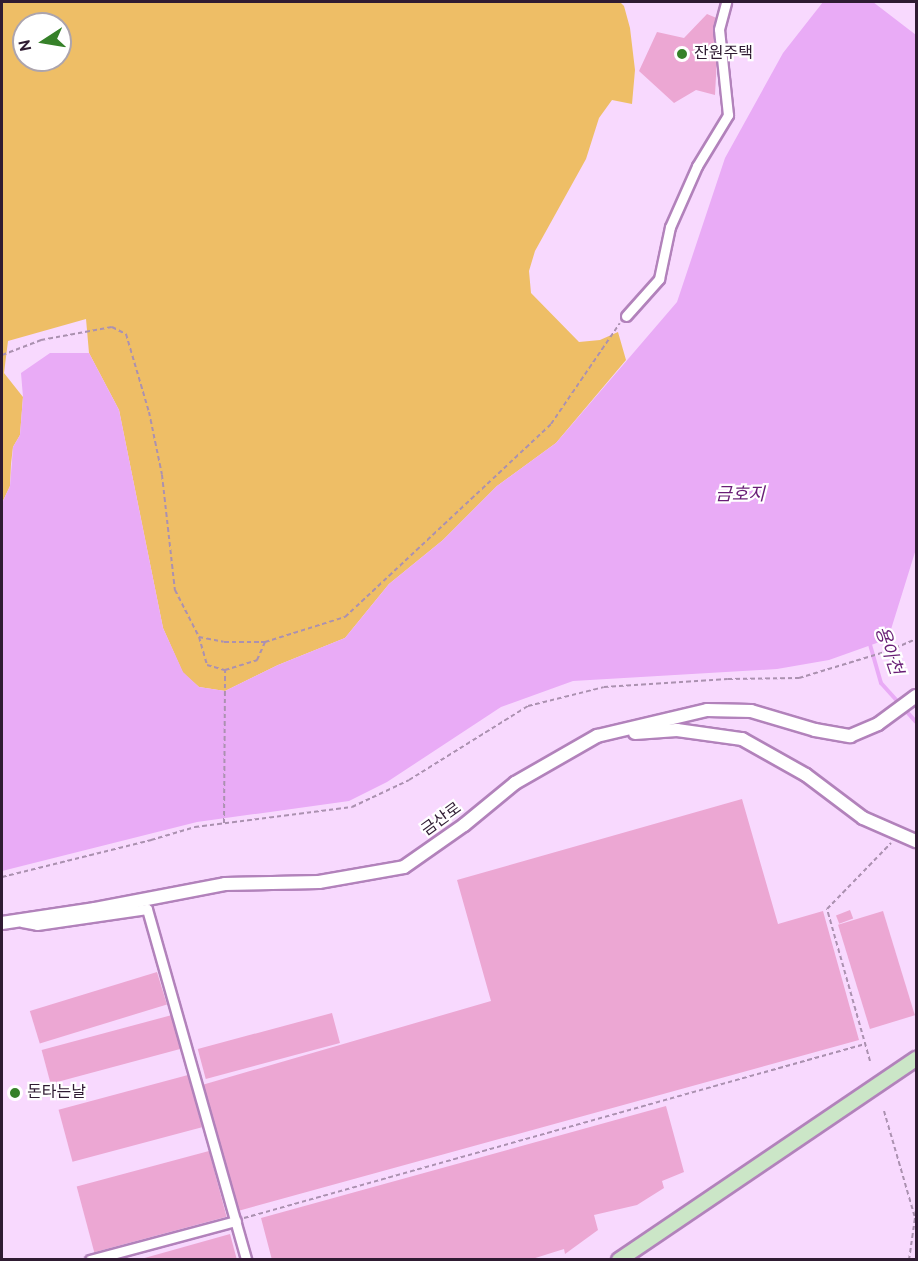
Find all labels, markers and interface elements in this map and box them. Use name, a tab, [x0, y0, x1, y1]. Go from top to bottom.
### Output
north arrow	[12, 12, 72, 72]
text: N	[15, 38, 37, 53]
place label: 잔원주택	[694, 44, 753, 64]
marker: 잔원주택	[675, 47, 689, 61]
water label: 금호지	[715, 485, 765, 507]
water label: 용아천	[869, 624, 905, 678]
street label: 금산로	[418, 799, 466, 841]
place label: 돈타는날	[27, 1083, 86, 1103]
marker: 돈타는날	[8, 1086, 22, 1100]

